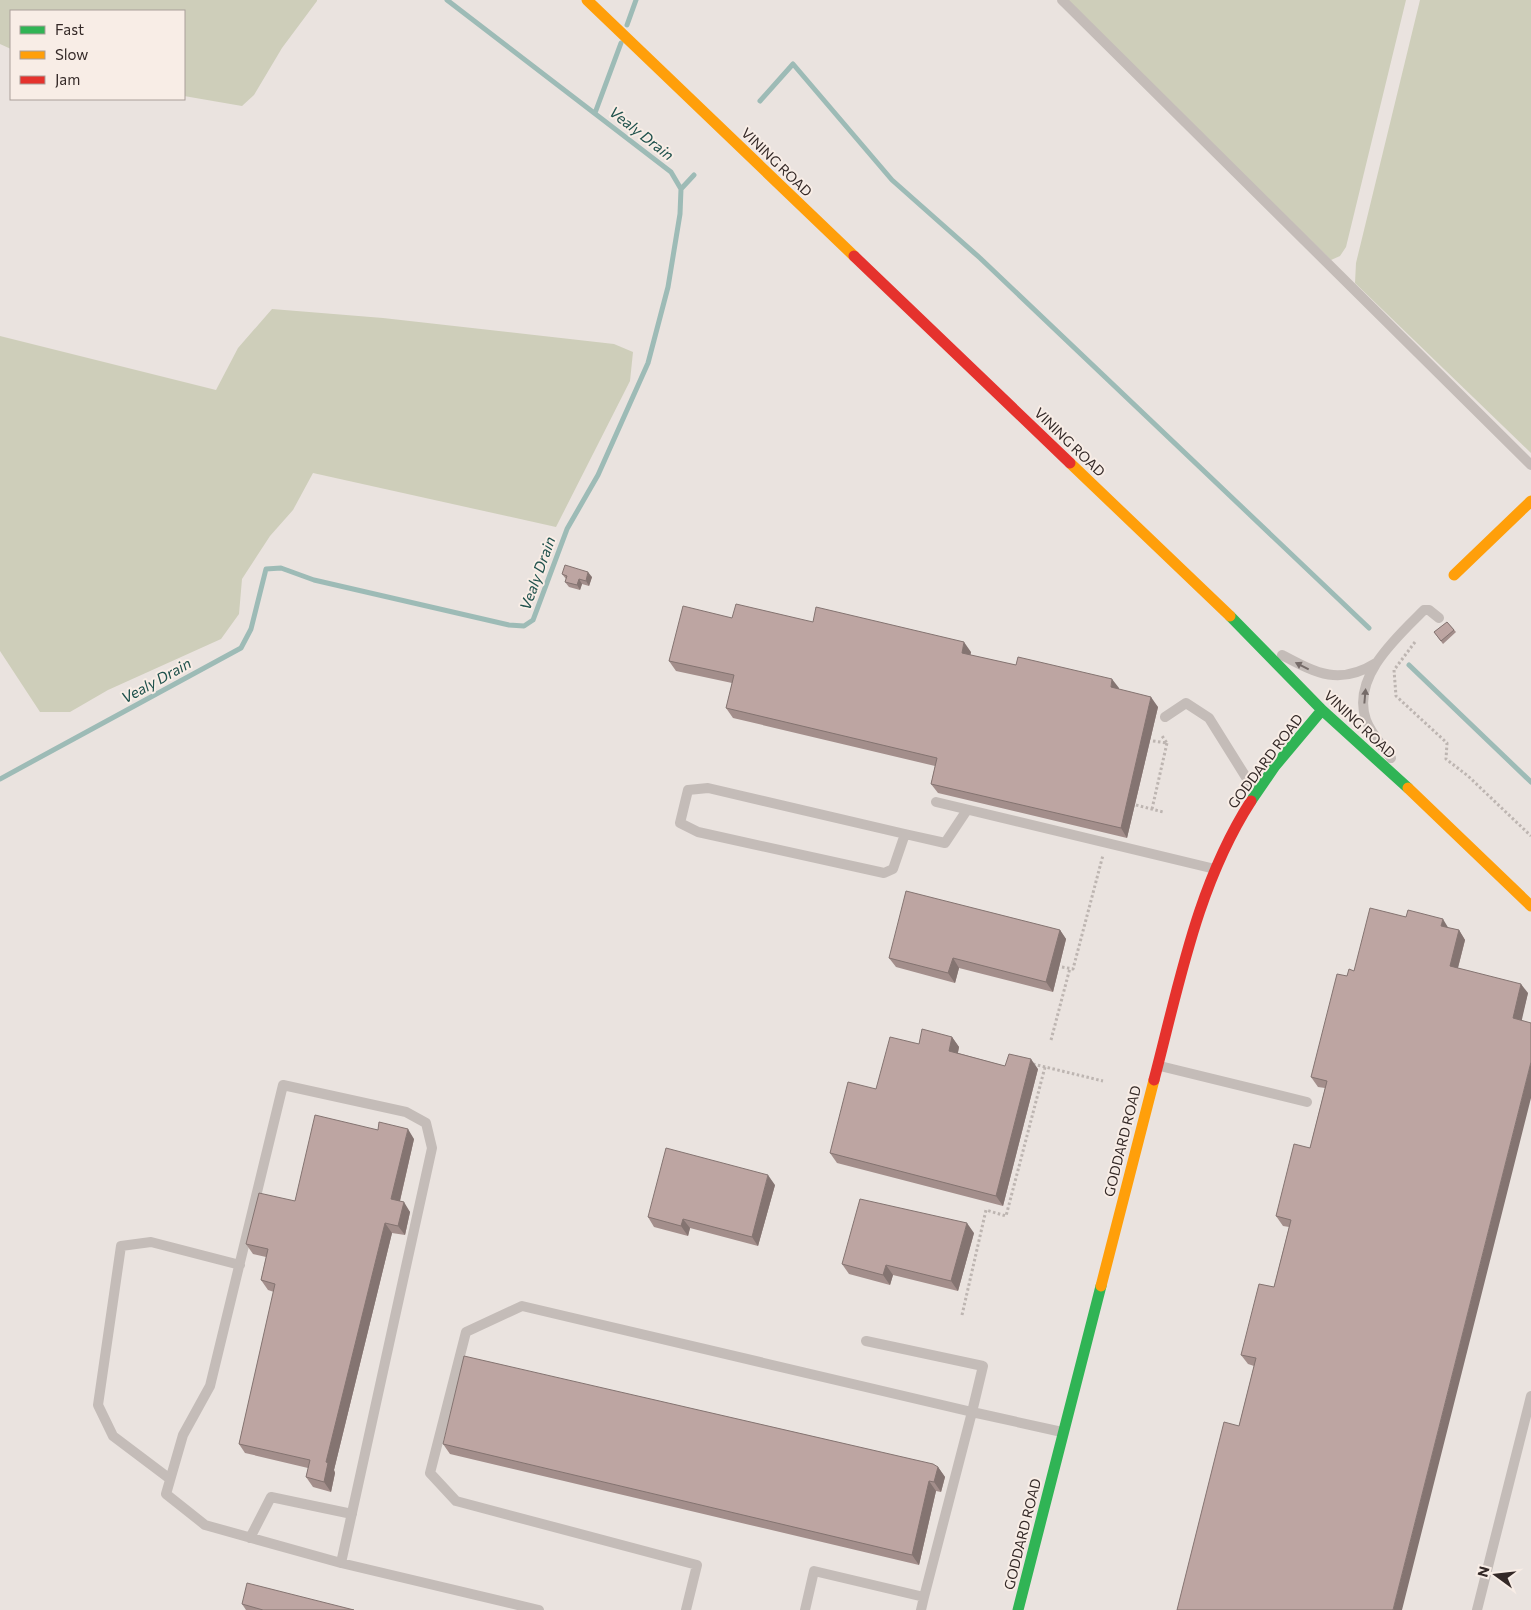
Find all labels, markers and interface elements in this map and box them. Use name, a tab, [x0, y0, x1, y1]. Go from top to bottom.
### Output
legend	[10, 10, 185, 100]
text: Fast	[55, 20, 84, 38]
text: Slow	[55, 45, 88, 63]
text: Jam	[55, 70, 80, 88]
water label: Vealy Drain	[606, 102, 678, 164]
street label: VINING ROAD	[738, 124, 816, 200]
street label: VINING ROAD	[1031, 404, 1109, 480]
water label: Vealy Drain	[515, 534, 559, 612]
water label: Vealy Drain	[118, 654, 194, 706]
one-way arrow	[1295, 661, 1309, 670]
street label: VINING ROAD	[1321, 687, 1399, 761]
one-way arrow	[1361, 688, 1369, 704]
street label: GODDARD ROAD	[1224, 710, 1306, 812]
street label: GODDARD ROAD	[1100, 1084, 1144, 1198]
street label: GODDARD ROAD	[1000, 1477, 1044, 1591]
north arrow	[1471, 1550, 1521, 1600]
text: N	[1473, 1564, 1493, 1579]

